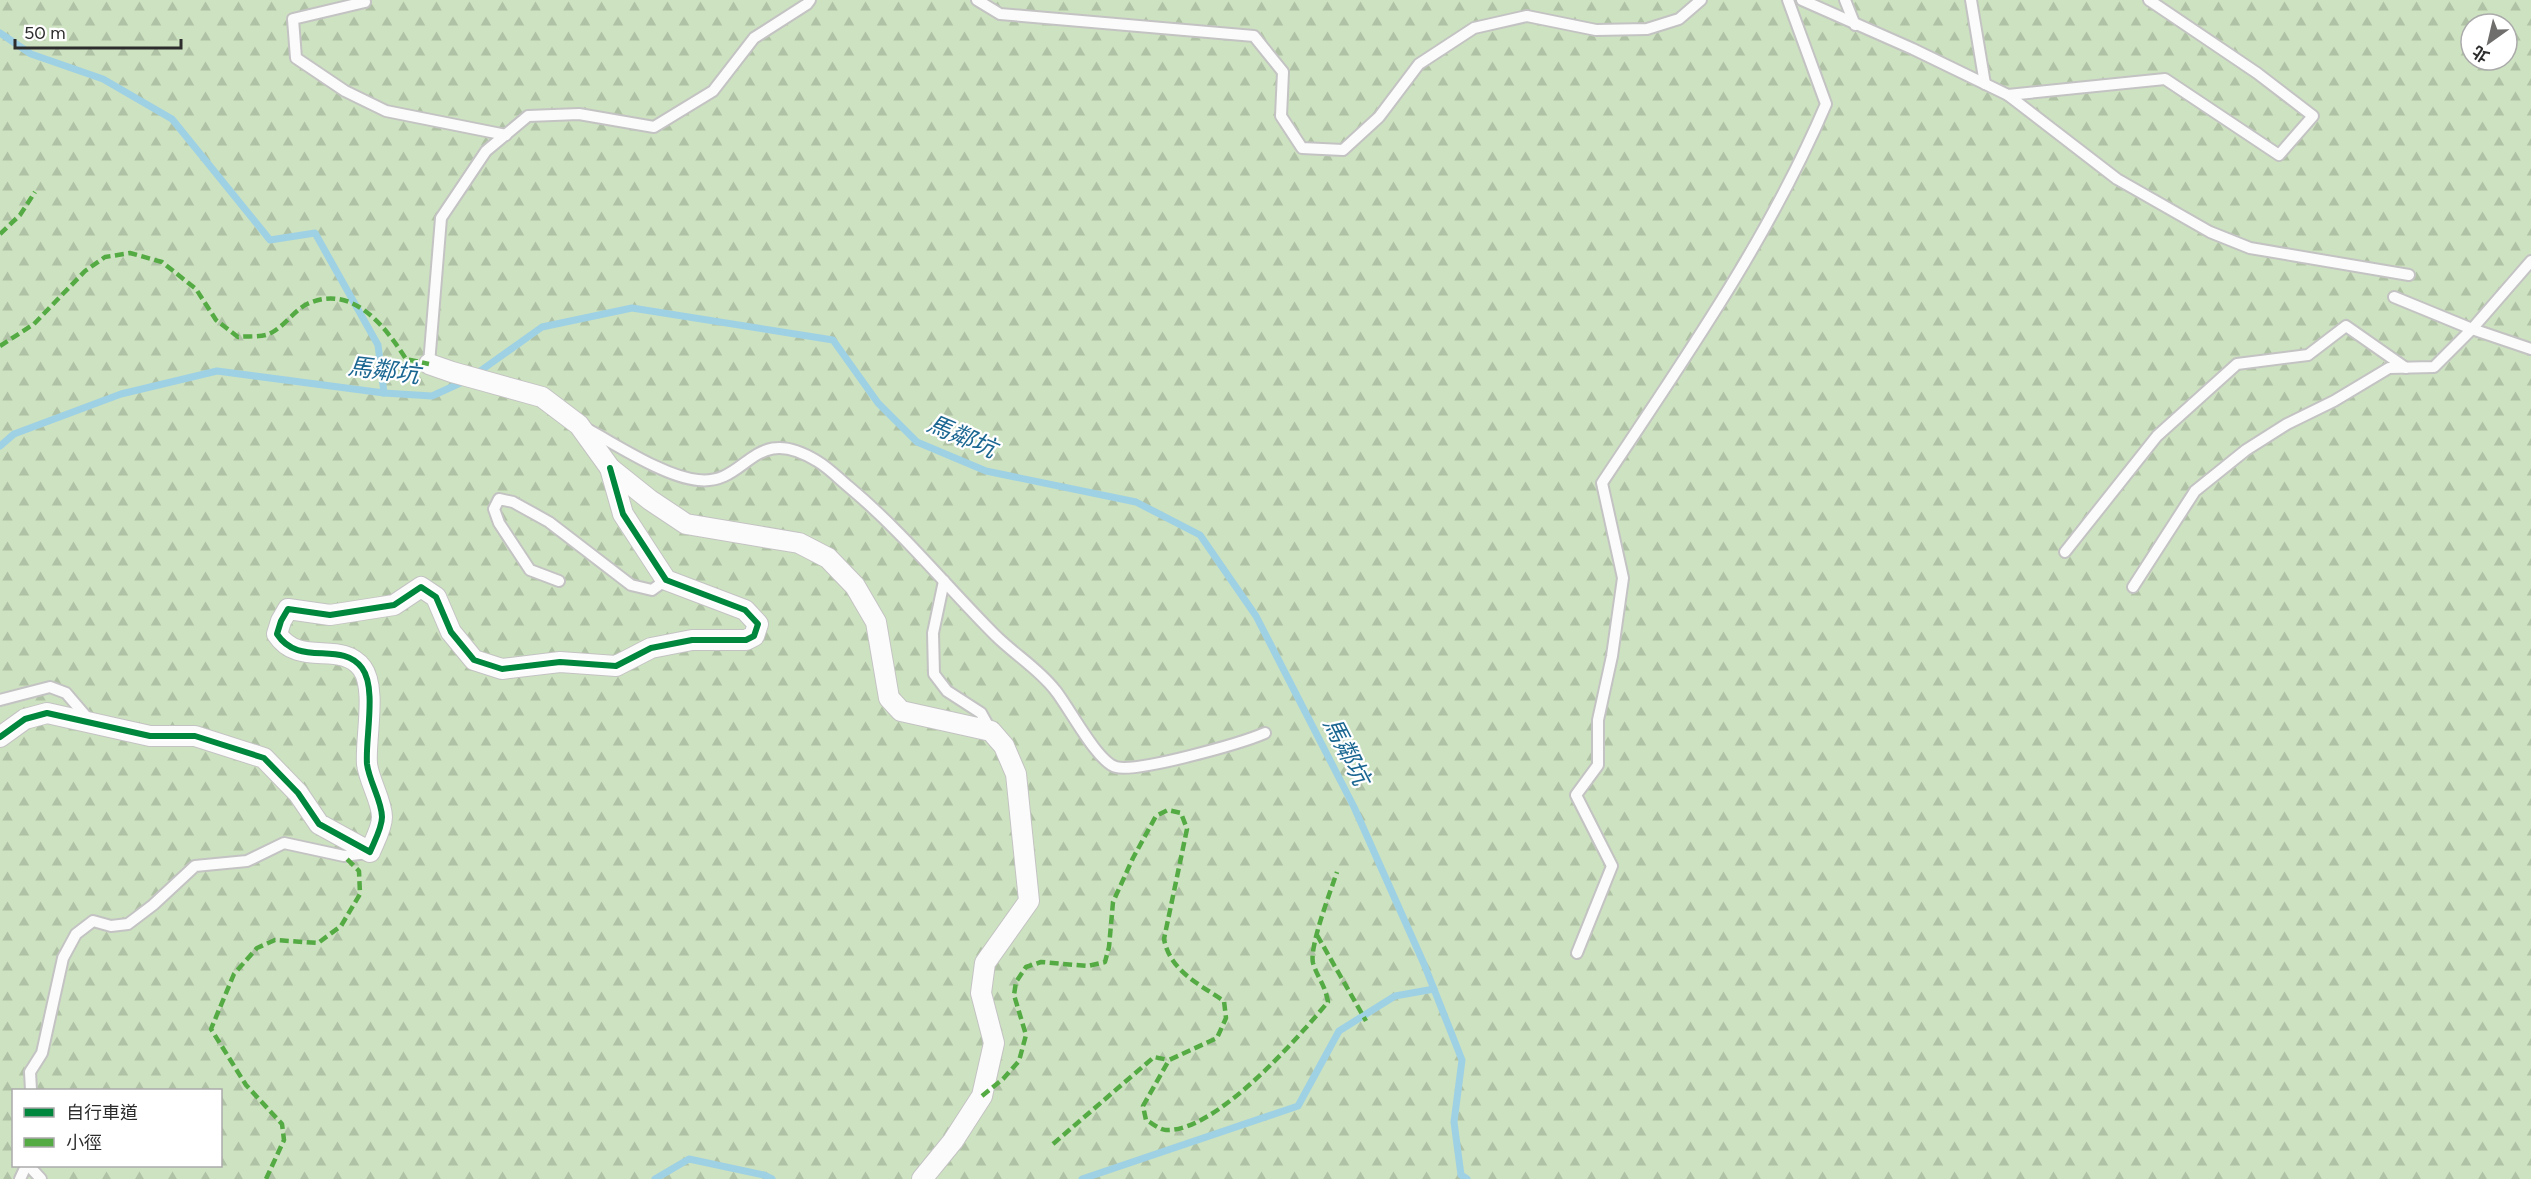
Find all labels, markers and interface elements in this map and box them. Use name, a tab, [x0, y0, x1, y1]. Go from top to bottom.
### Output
scale bar	[15, 12, 182, 50]
north arrow	[2459, 12, 2519, 72]
text: 50 m	[24, 22, 66, 44]
text: 北	[2469, 42, 2493, 66]
water label: 馬鄰坑	[347, 351, 424, 389]
water label: 馬鄰坑	[923, 409, 1004, 465]
water label: 馬鄰坑	[1318, 712, 1378, 792]
legend	[12, 1089, 222, 1167]
text: 自行車道	[66, 1102, 138, 1124]
text: 小徑	[66, 1132, 102, 1154]

